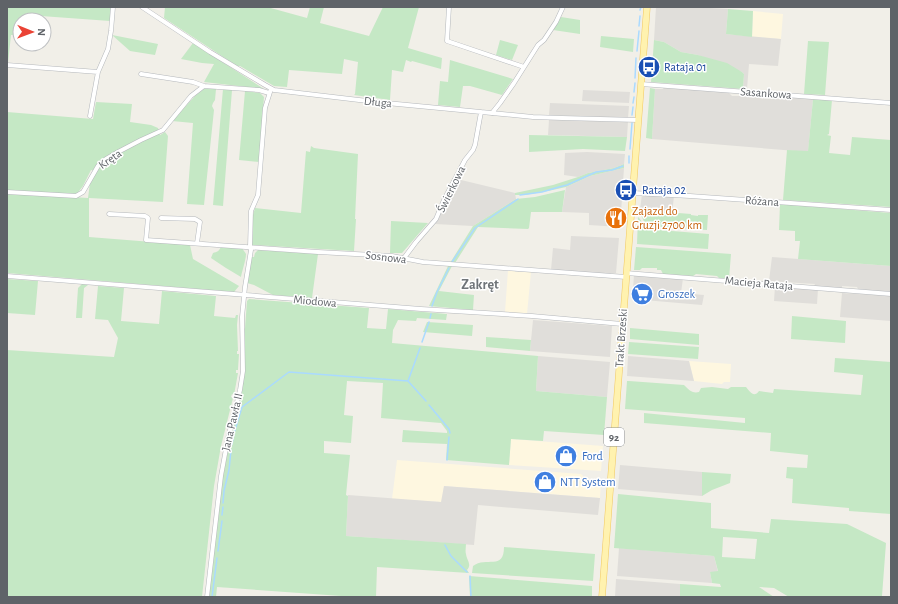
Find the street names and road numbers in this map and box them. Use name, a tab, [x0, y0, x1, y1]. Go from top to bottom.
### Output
street label: Sasankowa	[740, 85, 793, 101]
street label: Długa	[363, 95, 393, 109]
street label: Kręta	[96, 147, 124, 171]
street label: Świerkowa	[433, 162, 468, 214]
street label: Różana	[745, 194, 780, 208]
street label: Sosnowa	[365, 249, 408, 266]
street label: Macieja Rataja	[724, 274, 794, 293]
street label: Miodowa	[293, 293, 338, 309]
street label: Trakt Brzeski	[613, 308, 629, 368]
street label: Jana Pawła II	[220, 392, 244, 452]
road number: 92	[604, 428, 624, 446]

